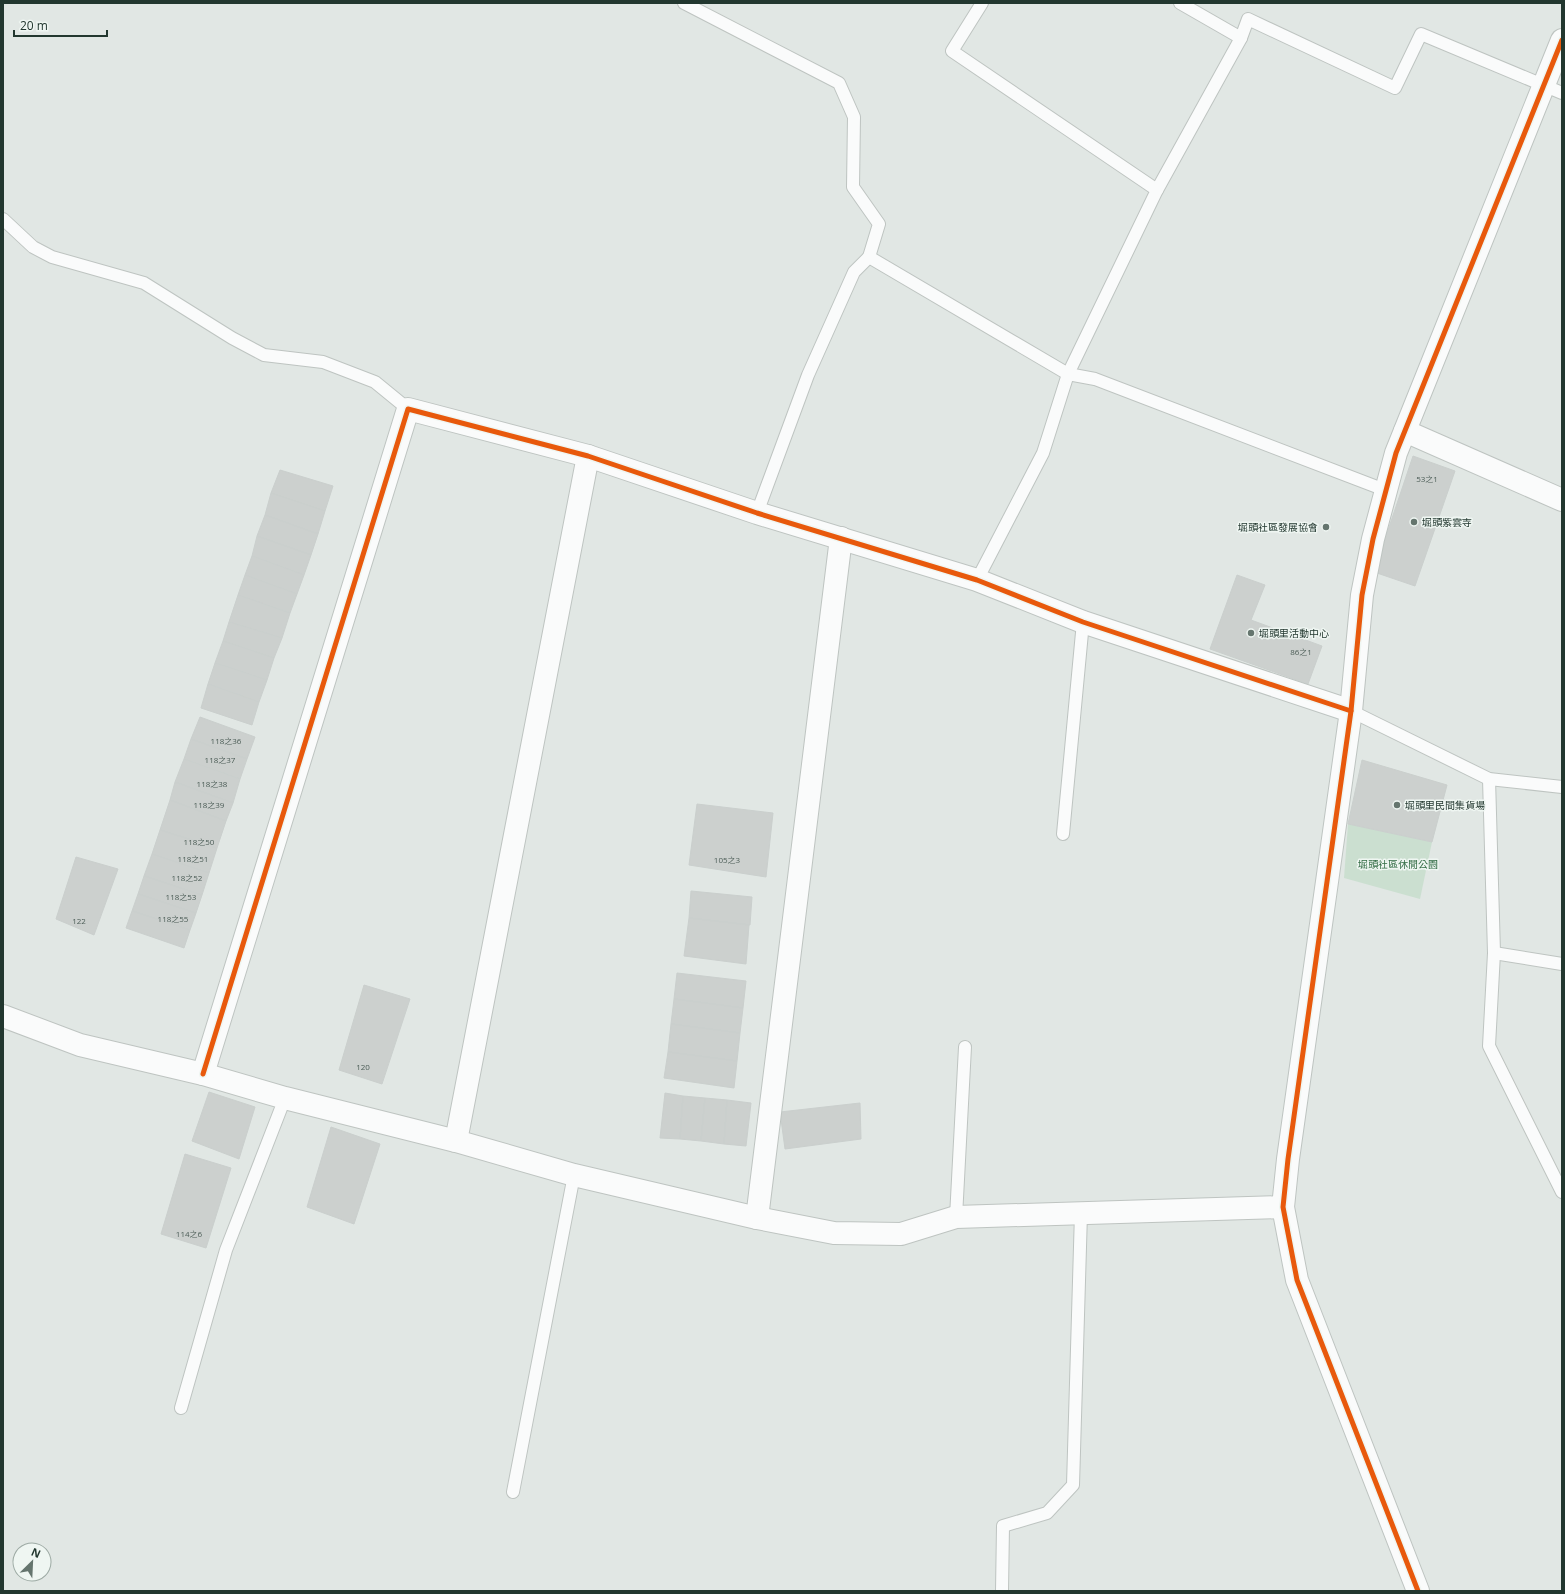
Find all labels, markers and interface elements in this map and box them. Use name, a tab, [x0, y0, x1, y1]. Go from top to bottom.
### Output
scale bar	[14, 12, 107, 38]
text: 20 m	[20, 17, 48, 34]
house number: 53之1	[1416, 473, 1438, 484]
place label: 堀頭紫雲寺	[1422, 515, 1472, 529]
marker: 堀頭紫雲寺	[1409, 517, 1419, 527]
place label: 堀頭社區發展協會	[1238, 520, 1318, 534]
marker: 堀頭社區發展協會	[1321, 522, 1331, 532]
place label: 堀頭里活動中心	[1259, 626, 1329, 640]
marker: 堀頭里活動中心	[1246, 628, 1256, 638]
house number: 86之1	[1290, 646, 1312, 657]
house number: 118之36	[211, 735, 242, 746]
house number: 118之37	[205, 754, 236, 765]
house number: 118之38	[197, 778, 228, 789]
place label: 堀頭里民間集貨場	[1405, 798, 1485, 812]
house number: 118之39	[194, 799, 225, 810]
marker: 堀頭里民間集貨場	[1392, 800, 1402, 810]
house number: 118之50	[184, 836, 215, 847]
house number: 118之51	[178, 853, 208, 864]
house number: 105之3	[714, 854, 741, 865]
park label: 堀頭社區休閒公園	[1358, 857, 1438, 871]
house number: 118之52	[172, 872, 203, 883]
house number: 118之53	[166, 891, 197, 902]
house number: 118之55	[158, 913, 189, 924]
house number: 122	[72, 915, 86, 926]
house number: 120	[356, 1061, 370, 1072]
house number: 114之6	[176, 1228, 203, 1239]
north arrow	[12, 1542, 52, 1582]
text: N	[29, 1544, 43, 1561]

